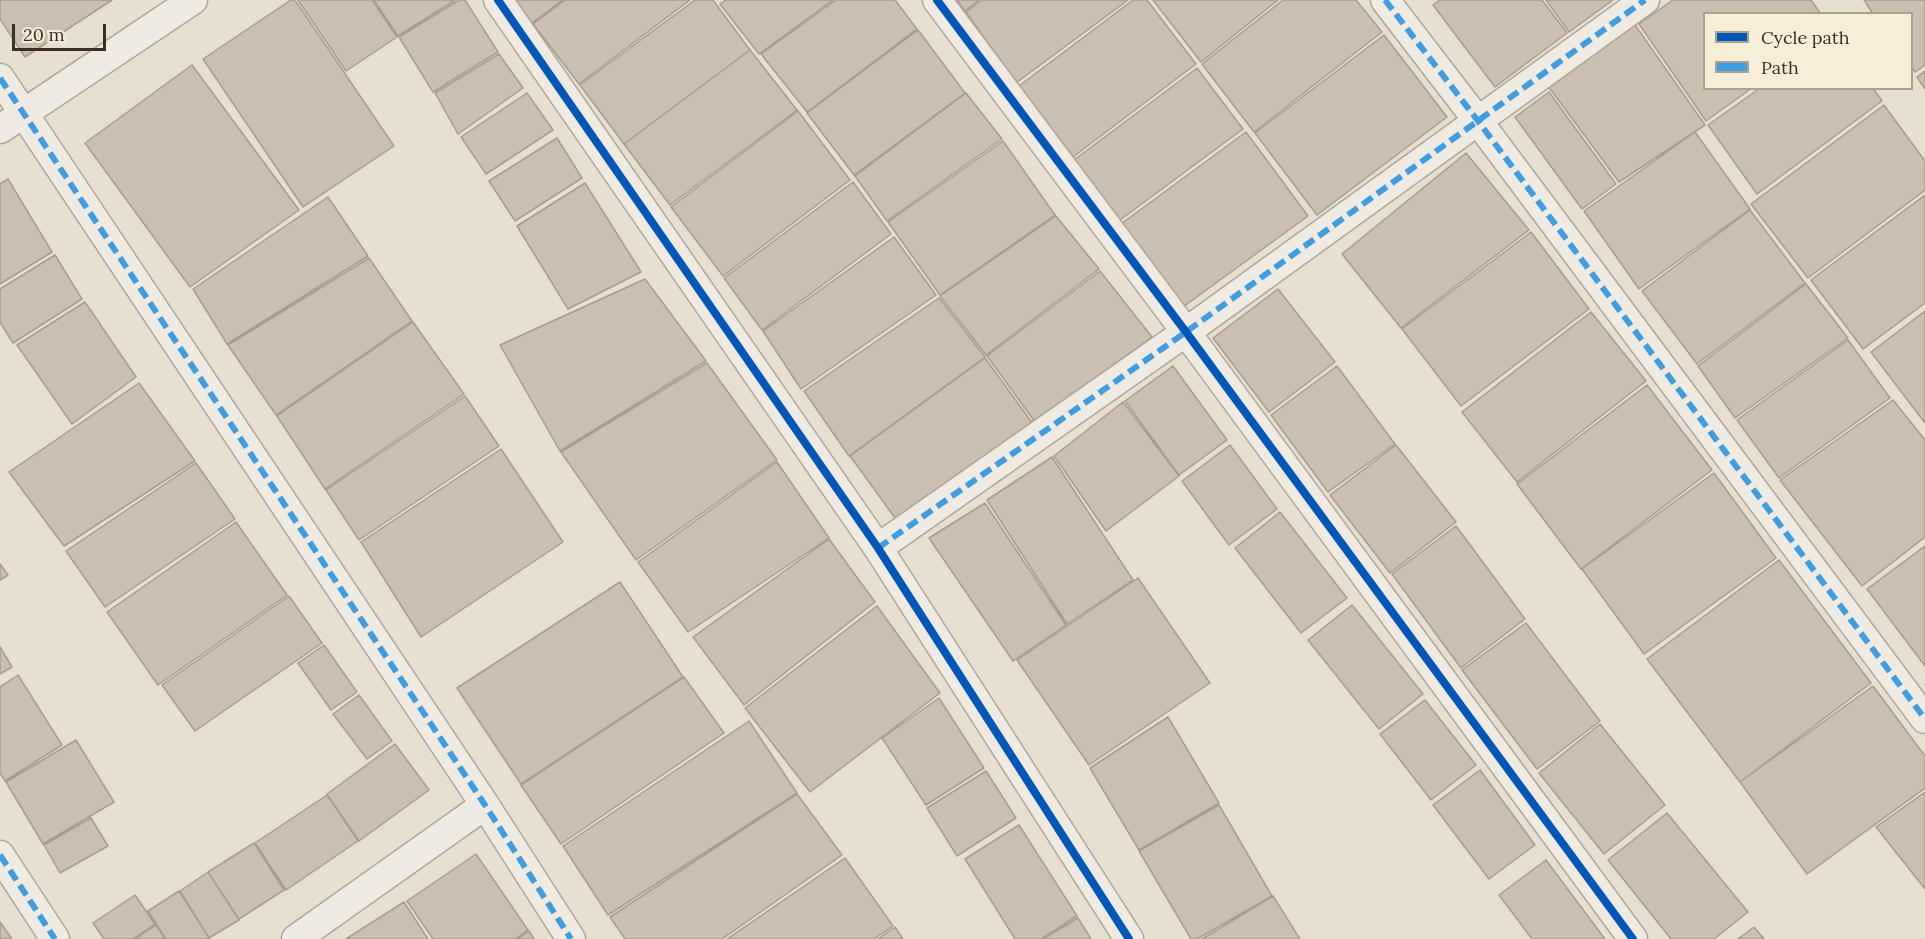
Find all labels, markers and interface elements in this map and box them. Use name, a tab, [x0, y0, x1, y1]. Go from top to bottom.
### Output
scale bar	[15, 12, 110, 50]
legend	[1703, 12, 1913, 90]
text: 20 m	[23, 23, 65, 46]
text: Cycle path	[1761, 26, 1850, 49]
text: Path	[1761, 56, 1799, 79]

